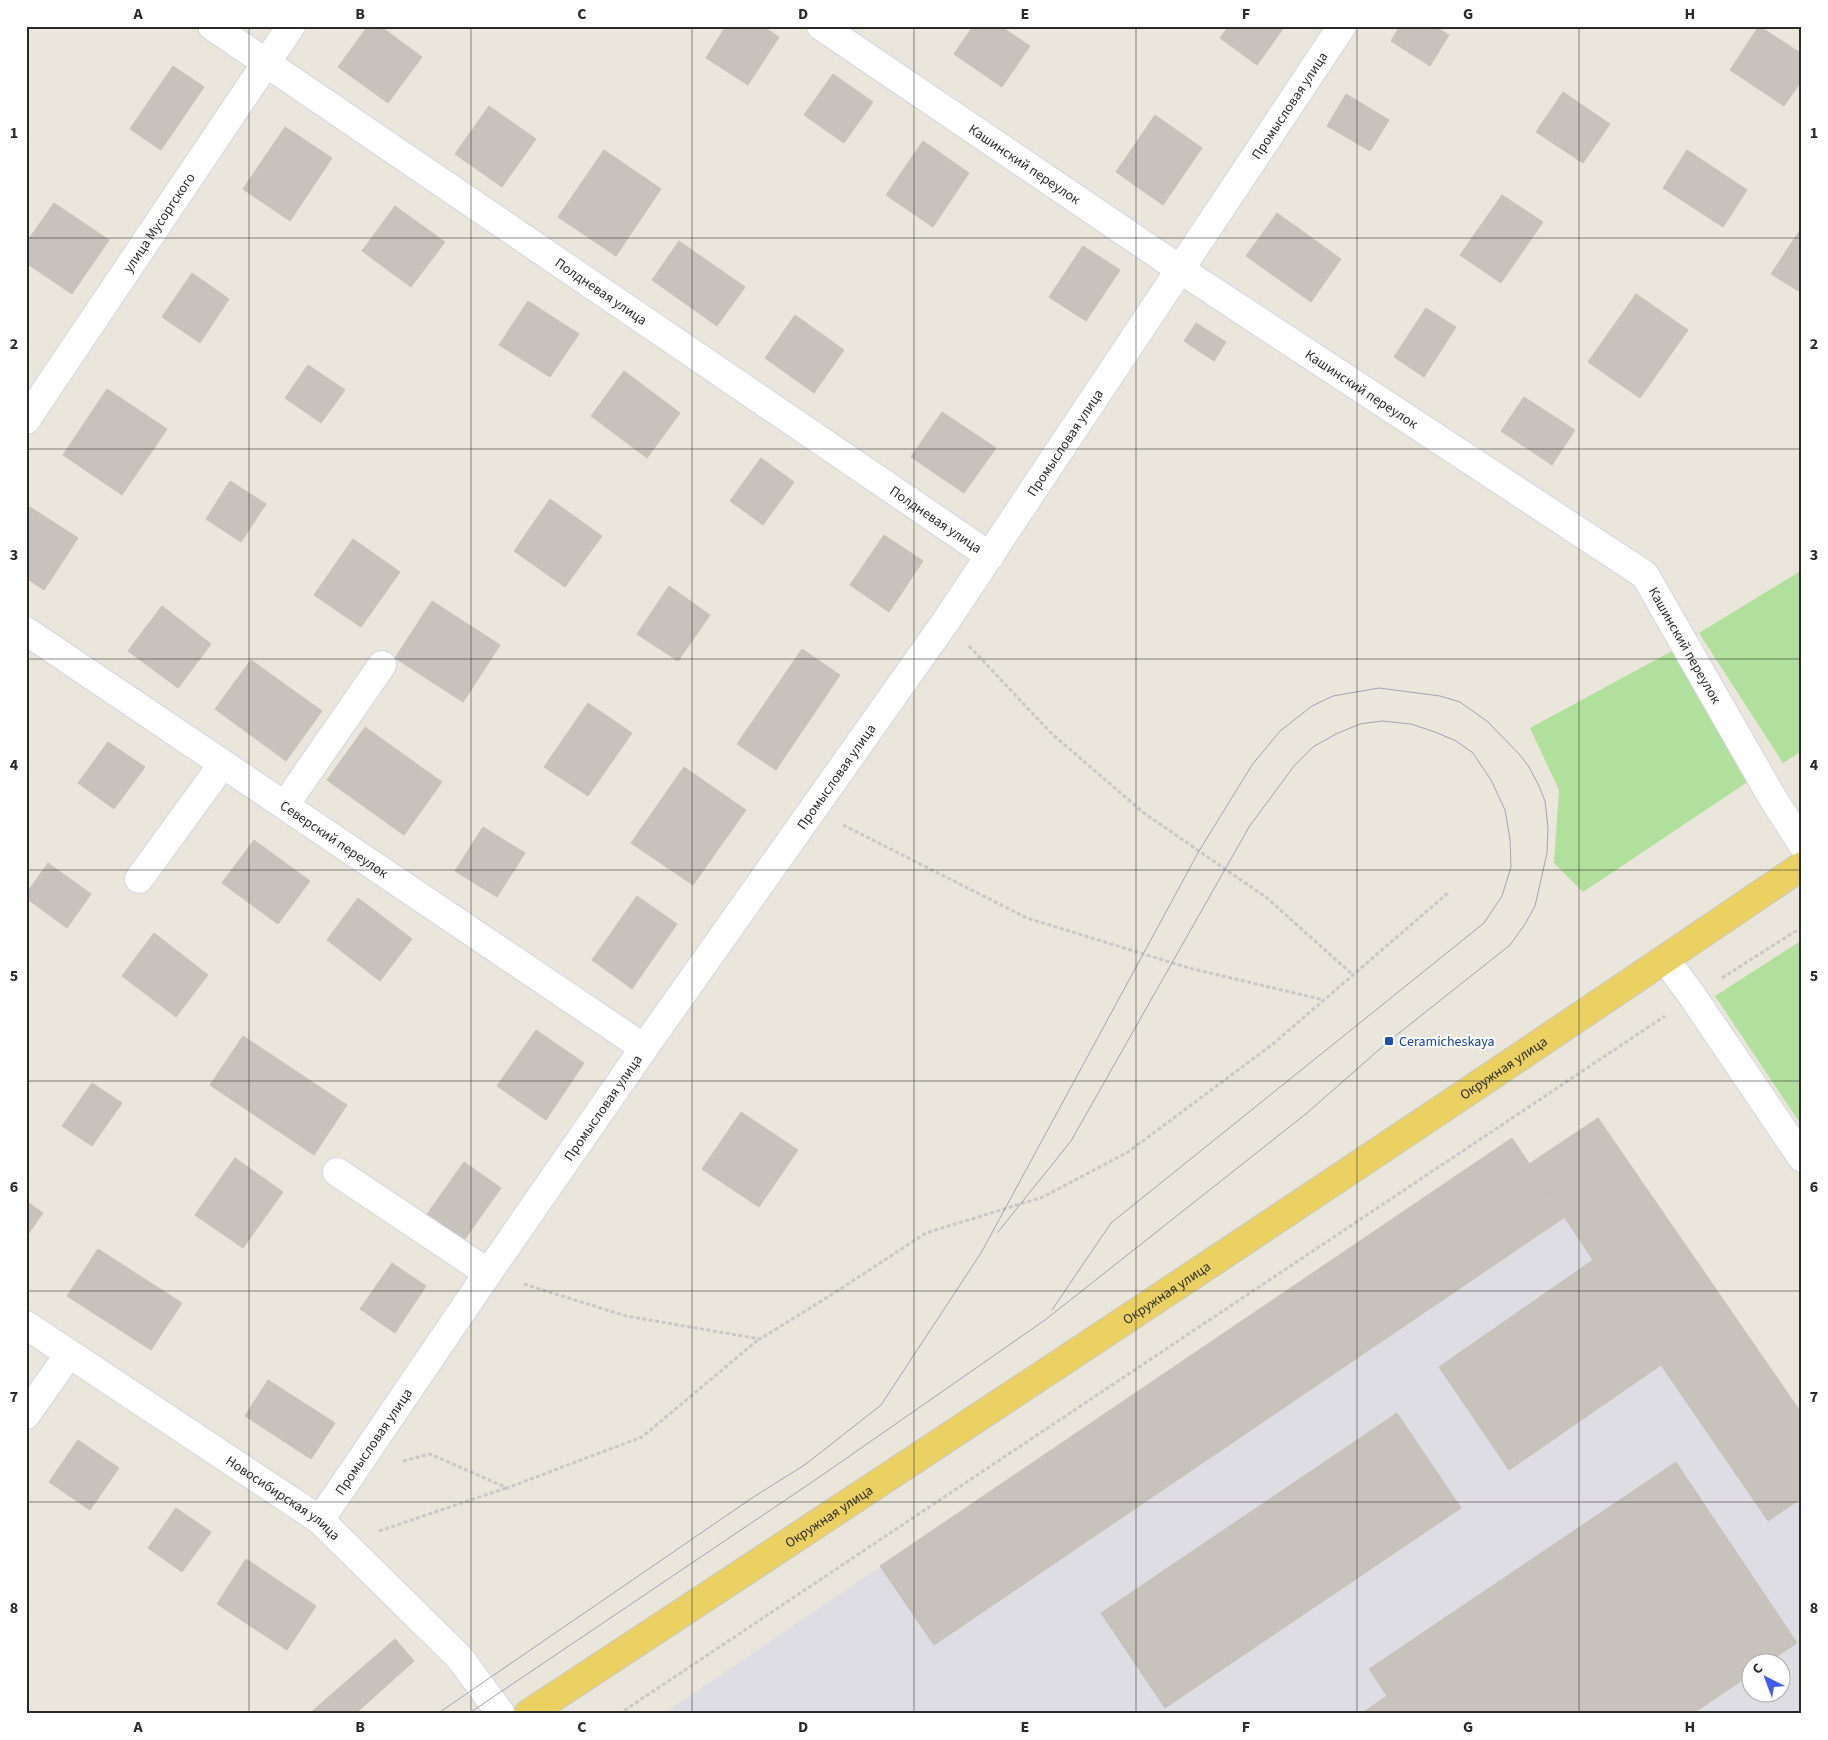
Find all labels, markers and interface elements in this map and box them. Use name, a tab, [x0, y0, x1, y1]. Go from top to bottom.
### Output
text: A	[132, 3, 143, 25]
text: B	[355, 3, 365, 25]
text: C	[577, 3, 587, 25]
text: D	[798, 3, 808, 25]
text: E	[1021, 3, 1029, 25]
text: F	[1242, 3, 1250, 25]
text: G	[1463, 3, 1473, 25]
text: H	[1685, 3, 1695, 25]
street label: Промысловая улица	[1247, 48, 1333, 164]
street label: Кашинский переулок	[964, 120, 1084, 210]
text: 1	[10, 122, 18, 144]
text: 1	[1810, 122, 1818, 144]
street label: улица Мусоргского	[119, 169, 200, 277]
street label: Полдневая улица	[551, 254, 651, 330]
text: 2	[10, 333, 18, 355]
text: 2	[1810, 333, 1818, 355]
street label: Кашинский переулок	[1301, 345, 1421, 434]
street label: Промысловая улица	[1023, 385, 1109, 501]
street label: Полдневая улица	[885, 482, 985, 558]
text: 3	[10, 544, 18, 566]
text: 3	[1810, 544, 1818, 566]
street label: Кашинский переулок	[1643, 584, 1726, 708]
street label: Промысловая улица	[792, 720, 881, 834]
text: 4	[10, 754, 19, 776]
text: 4	[1810, 754, 1819, 776]
street label: Северский переулок	[276, 796, 392, 884]
text: 5	[10, 965, 18, 987]
text: 5	[1810, 965, 1818, 987]
place label: Ceramicheskaya	[1399, 1032, 1495, 1052]
street label: Окружная улица	[1456, 1032, 1552, 1105]
marker: Ceramicheskaya	[1383, 1035, 1395, 1047]
street label: Промысловая улица	[560, 1051, 647, 1165]
text: 6	[10, 1176, 18, 1198]
text: 6	[1810, 1176, 1818, 1198]
street label: Окружная улица	[1119, 1257, 1215, 1330]
street label: Промысловая улица	[331, 1385, 418, 1499]
text: 7	[10, 1386, 18, 1408]
text: 7	[1810, 1386, 1818, 1408]
street label: Новосибирская улица	[222, 1451, 344, 1546]
street label: Окружная улица	[781, 1481, 877, 1553]
text: 8	[10, 1597, 18, 1619]
text: 8	[1810, 1597, 1818, 1619]
north arrow	[1740, 1652, 1790, 1702]
text: С	[1748, 1659, 1768, 1679]
text: A	[132, 1716, 143, 1738]
text: B	[355, 1716, 365, 1738]
text: C	[577, 1716, 587, 1738]
text: D	[798, 1716, 808, 1738]
text: E	[1021, 1716, 1029, 1738]
text: F	[1242, 1716, 1250, 1738]
text: G	[1463, 1716, 1473, 1738]
text: H	[1685, 1716, 1695, 1738]

